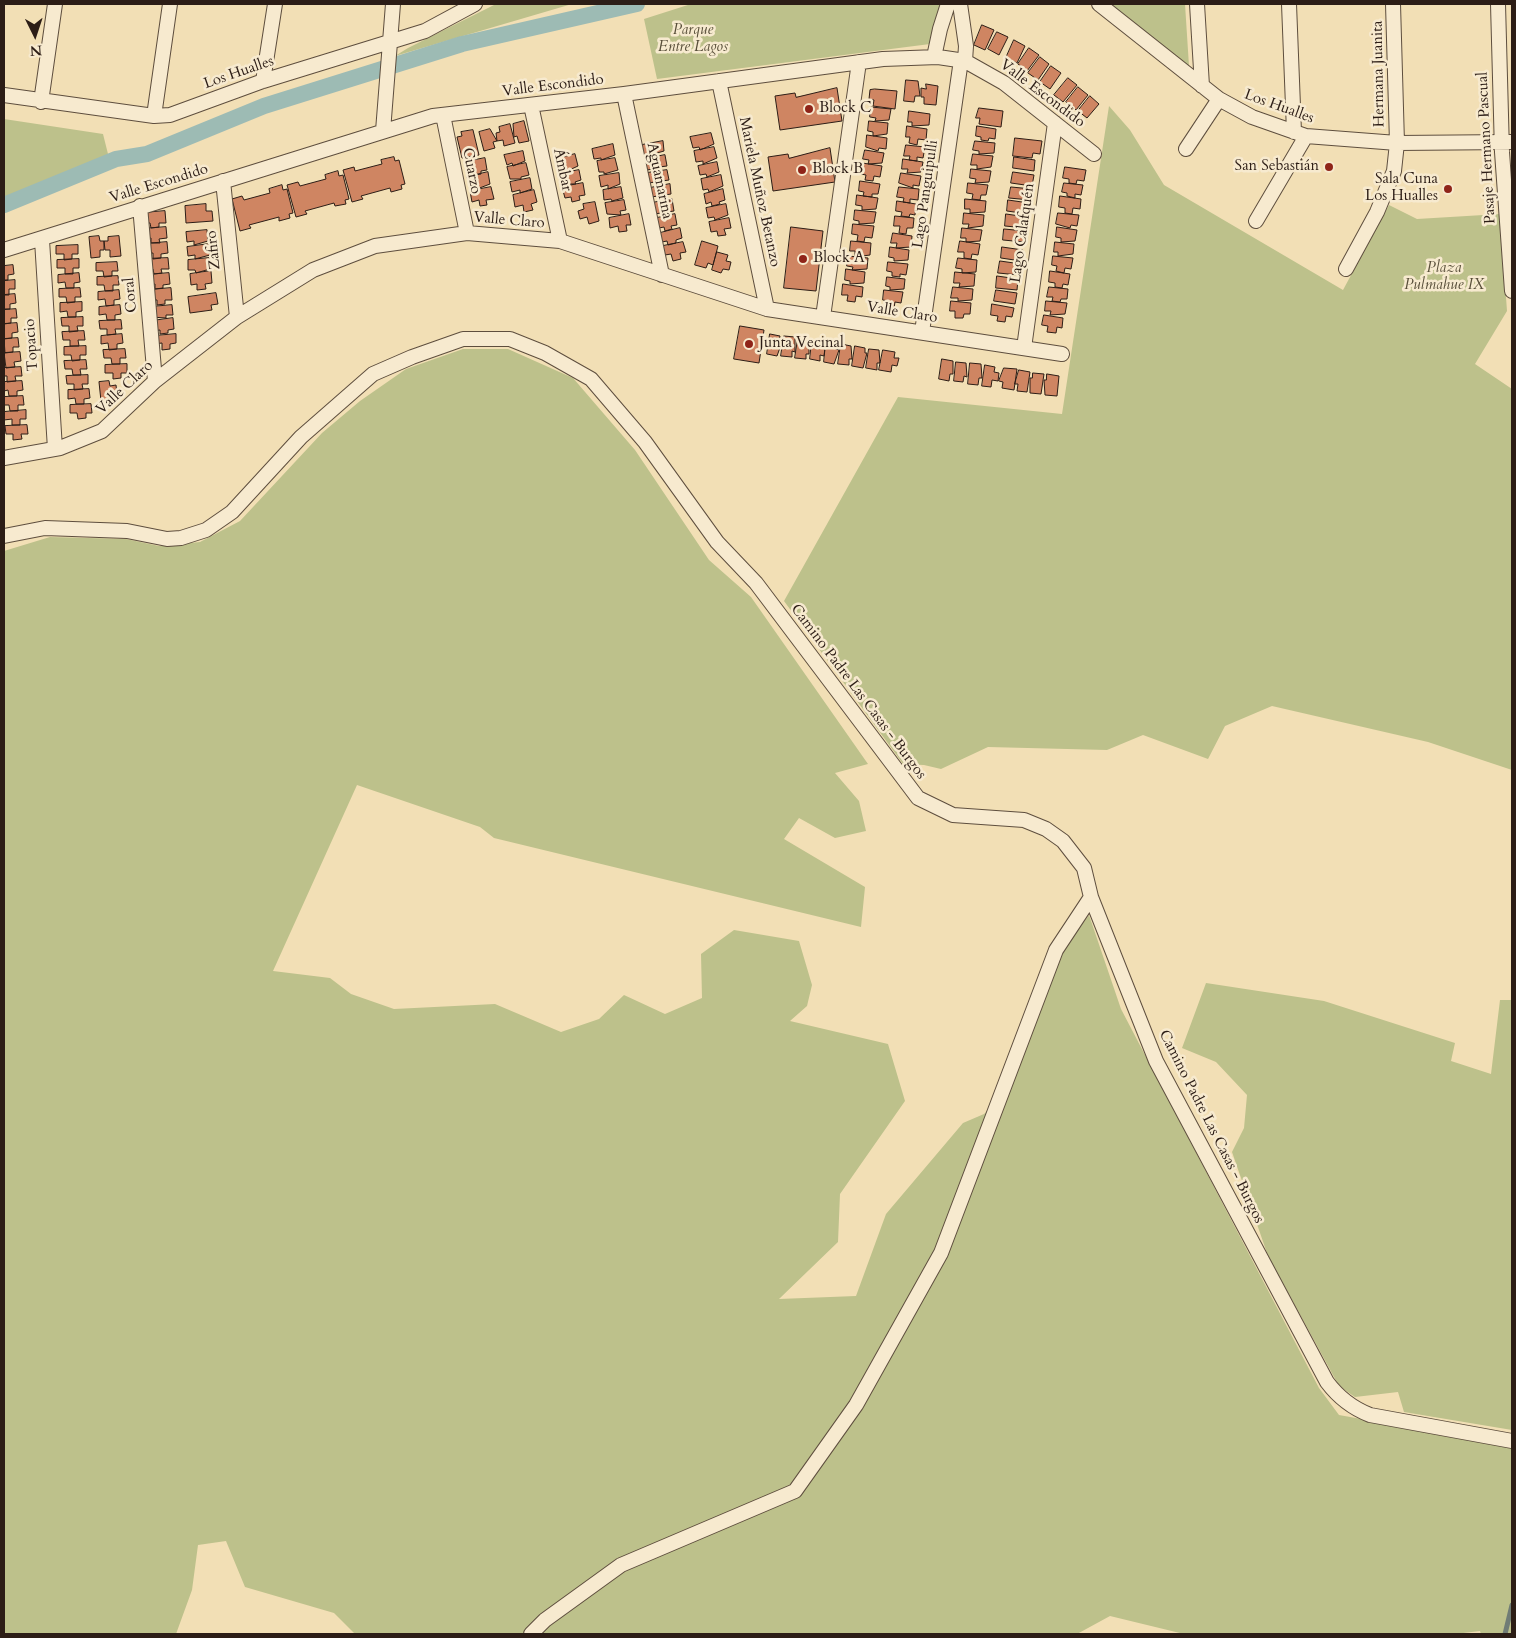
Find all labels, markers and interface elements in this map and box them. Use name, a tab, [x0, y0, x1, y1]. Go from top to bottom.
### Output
north arrow	[10, 10, 60, 60]
street label: Hermana Juanita	[1369, 20, 1389, 128]
park label: Parque Entre Lagos	[658, 22, 728, 57]
text: N	[29, 41, 43, 60]
street label: Los Hualles	[202, 53, 276, 93]
street label: Valle Escondido	[996, 56, 1088, 132]
street label: Valle Escondido	[501, 71, 605, 101]
street label: Pasaje Hermano Pascual	[1474, 71, 1500, 225]
street label: Los Hualles	[1242, 86, 1316, 128]
place label: Block C	[819, 100, 871, 118]
marker: Block C	[803, 103, 815, 115]
street label: Mariela Muñoz Betanzo	[734, 115, 784, 269]
street label: Lago Panguipulli	[910, 139, 942, 249]
street label: Aguamarina	[642, 141, 676, 221]
street label: Cuarzo	[458, 146, 484, 196]
street label: Ámbar	[549, 147, 575, 193]
place label: San Sebastián	[1235, 158, 1319, 176]
street label: Valle Escondido	[108, 160, 210, 208]
place label: Block B	[812, 161, 863, 179]
marker: San Sebastián	[1323, 161, 1335, 173]
marker: Block B	[796, 164, 808, 176]
place label: Sala Cuna Los Hualles	[1365, 171, 1438, 206]
street label: Lago Calafquén	[1007, 182, 1039, 284]
marker: Sala Cuna Los Hualles	[1442, 183, 1454, 195]
street label: Valle Claro	[473, 209, 545, 233]
street label: Zafiro	[203, 230, 225, 270]
place label: Block A	[813, 250, 865, 268]
marker: Block A	[797, 253, 809, 265]
park label: Plaza Pulmahue IX	[1404, 260, 1484, 295]
street label: Coral	[120, 277, 142, 313]
street label: Valle Claro	[865, 299, 939, 327]
street label: Topacio	[21, 318, 43, 372]
place label: Junta Vecinal	[759, 335, 844, 353]
marker: Junta Vecinal	[743, 338, 755, 350]
street label: Valle Claro	[93, 357, 157, 419]
street label: Camino Padre Las Casas - Burgos	[786, 601, 930, 783]
street label: Camino Padre Las Casas - Burgos	[1154, 1027, 1268, 1227]

